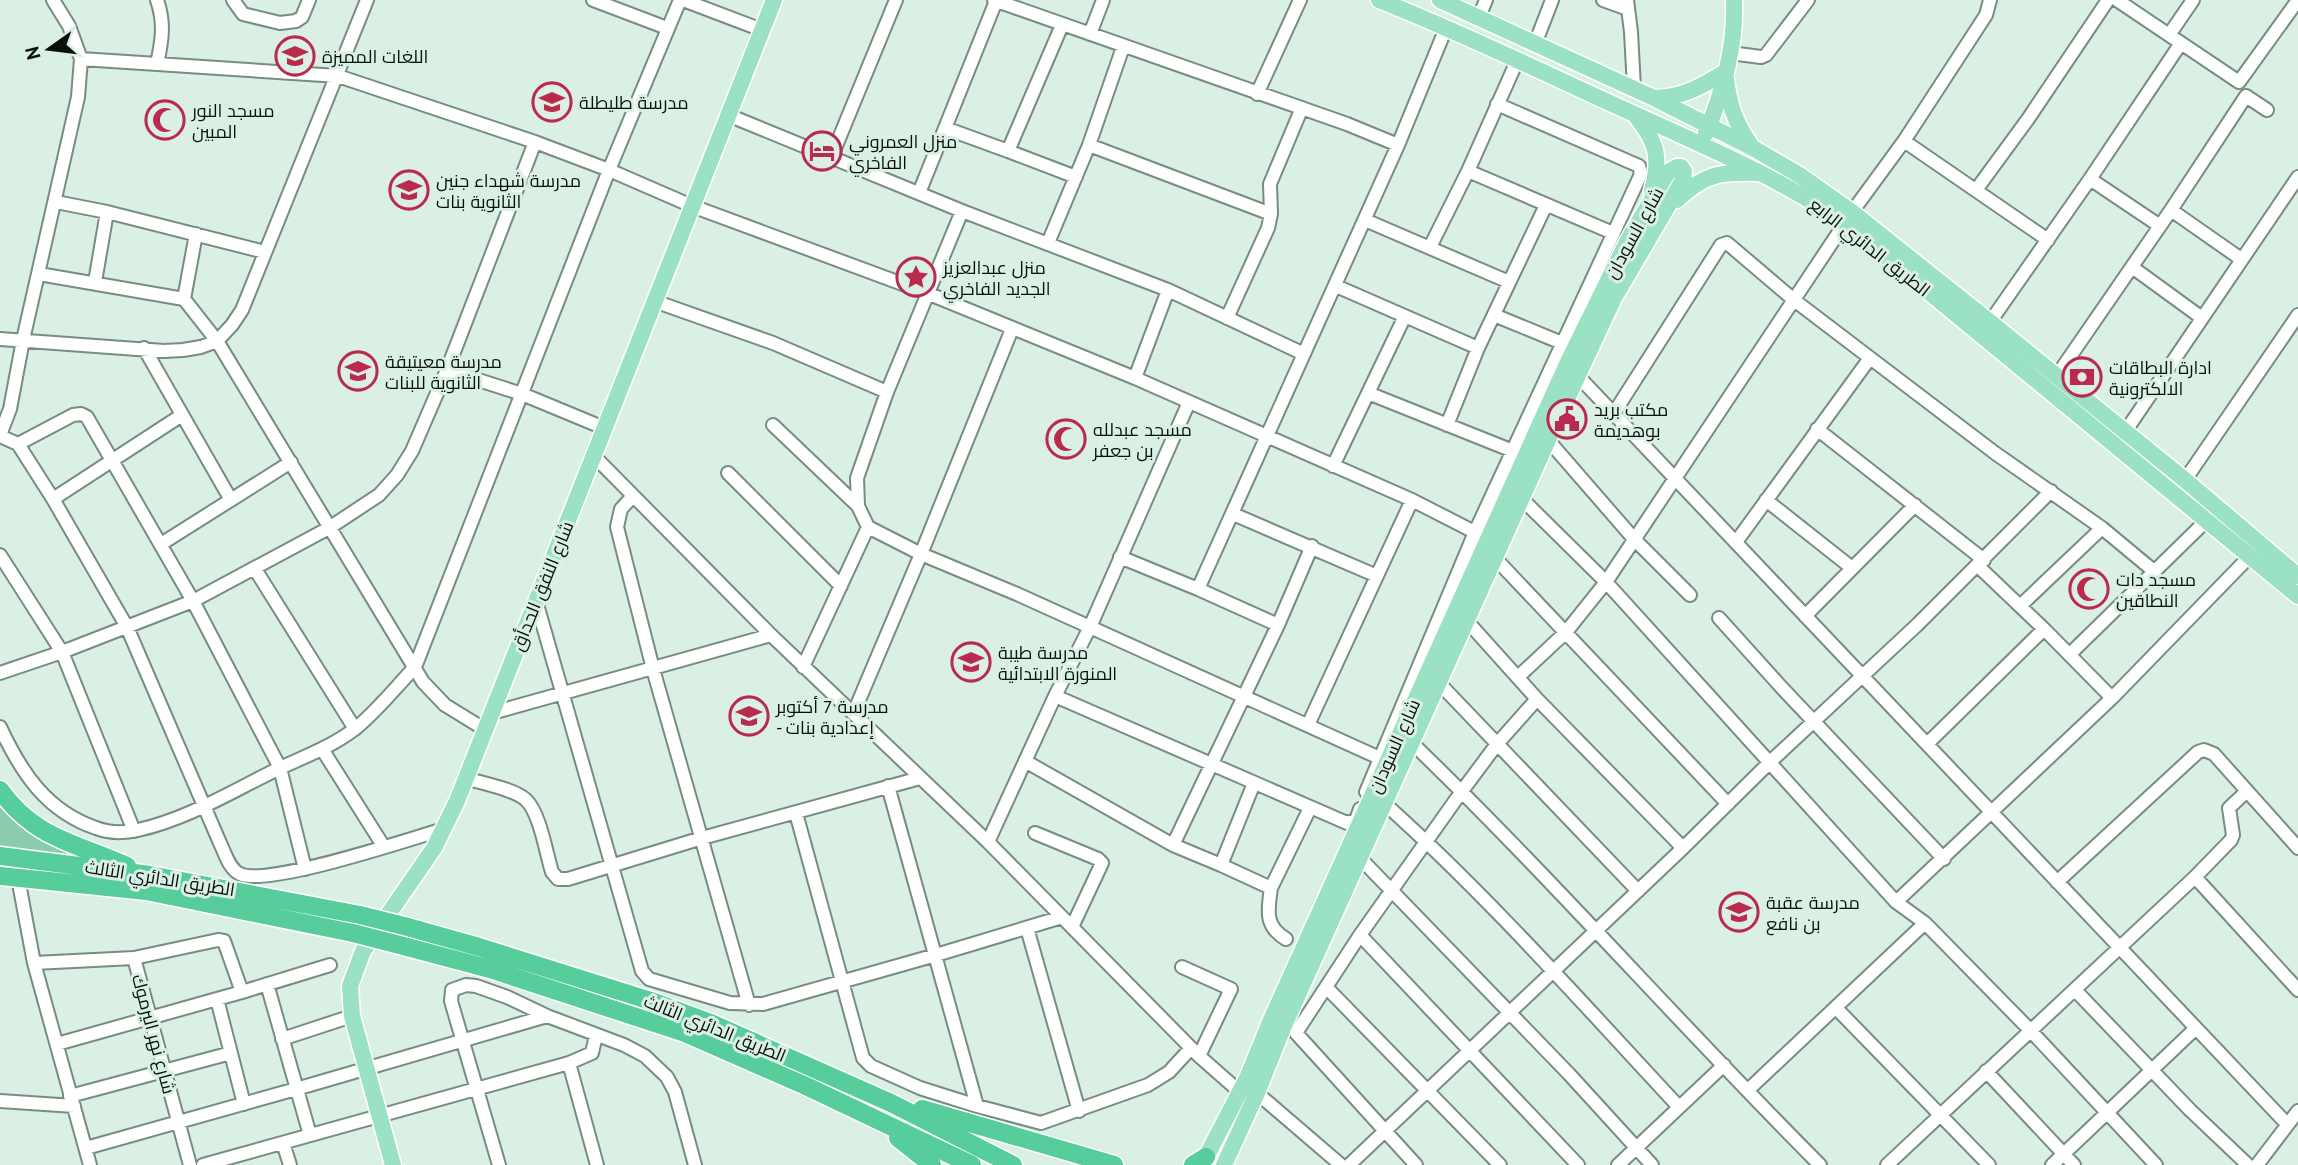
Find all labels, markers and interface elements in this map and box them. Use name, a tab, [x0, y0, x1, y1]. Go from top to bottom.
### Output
north arrow	[14, 14, 84, 84]
school or university icon: اللغات المميزة	[274, 35, 316, 77]
text: N	[19, 44, 46, 62]
place label: اللغات المميزة	[322, 45, 428, 68]
school or university icon: مدرسة طليطلة	[531, 81, 573, 123]
place label: مدرسة طليطلة	[579, 91, 689, 114]
mosque icon: مسجد النور المبين	[144, 99, 186, 141]
place label: مسجد النور المبين	[191, 99, 275, 143]
hotel icon: منزل العمروني الفاخري	[801, 130, 843, 172]
place label: منزل العمروني الفاخري	[849, 130, 957, 177]
school or university icon: مدرسة شهداء جنين الثانوية بنات	[388, 169, 430, 211]
place label: مدرسة شهداء جنين الثانوية بنات	[436, 169, 581, 213]
street label: شارع السودان	[1599, 183, 1669, 283]
street label: الطريق الدائري الرابع	[1803, 193, 1935, 304]
place icon: منزل عبدالعزيز الجديد الفاخري	[895, 256, 937, 298]
place label: منزل عبدالعزيز الجديد الفاخري	[942, 256, 1051, 303]
school or university icon: مدرسة معيتيقة الثانوية للبنات	[337, 350, 379, 392]
place label: مدرسة معيتيقة الثانوية للبنات	[385, 350, 502, 394]
bank icon: ادارة البطاقات الالكترونية	[2061, 356, 2103, 398]
place label: ادارة البطاقات الالكترونية	[2109, 356, 2212, 400]
public building icon: مكتب بريد بوهديمة	[1546, 398, 1588, 440]
place label: مكتب بريد بوهديمة	[1594, 398, 1668, 442]
mosque icon: مسجد عبدلله بن جعفر	[1045, 418, 1087, 460]
place label: مسجد عبدلله بن جعفر	[1092, 418, 1192, 462]
street label: شارع النفق الحدأق	[506, 518, 579, 655]
mosque icon: مسجد دات النطاقين	[2068, 568, 2110, 610]
place label: مسجد دات النطاقين	[2116, 568, 2196, 612]
school or university icon: مدرسة طيبة المنورة الابتدائية	[950, 641, 992, 683]
place label: مدرسة طيبة المنورة الابتدائية	[998, 641, 1117, 685]
school or university icon: مدرسة 7 أكتوبر - إعدادية بنات	[728, 695, 770, 737]
place label: مدرسة 7 أكتوبر - إعدادية بنات	[775, 695, 889, 739]
street label: شارع السودان	[1363, 695, 1426, 797]
street label: الطريق الدائري الثالث	[83, 855, 237, 904]
school or university icon: مدرسة عقبة بن نافع	[1718, 891, 1760, 933]
place label: مدرسة عقبة بن نافع	[1766, 891, 1860, 936]
street label: شارع نهر اليرموك	[126, 972, 181, 1097]
street label: الطريق الدائري الثالث	[639, 989, 789, 1070]

